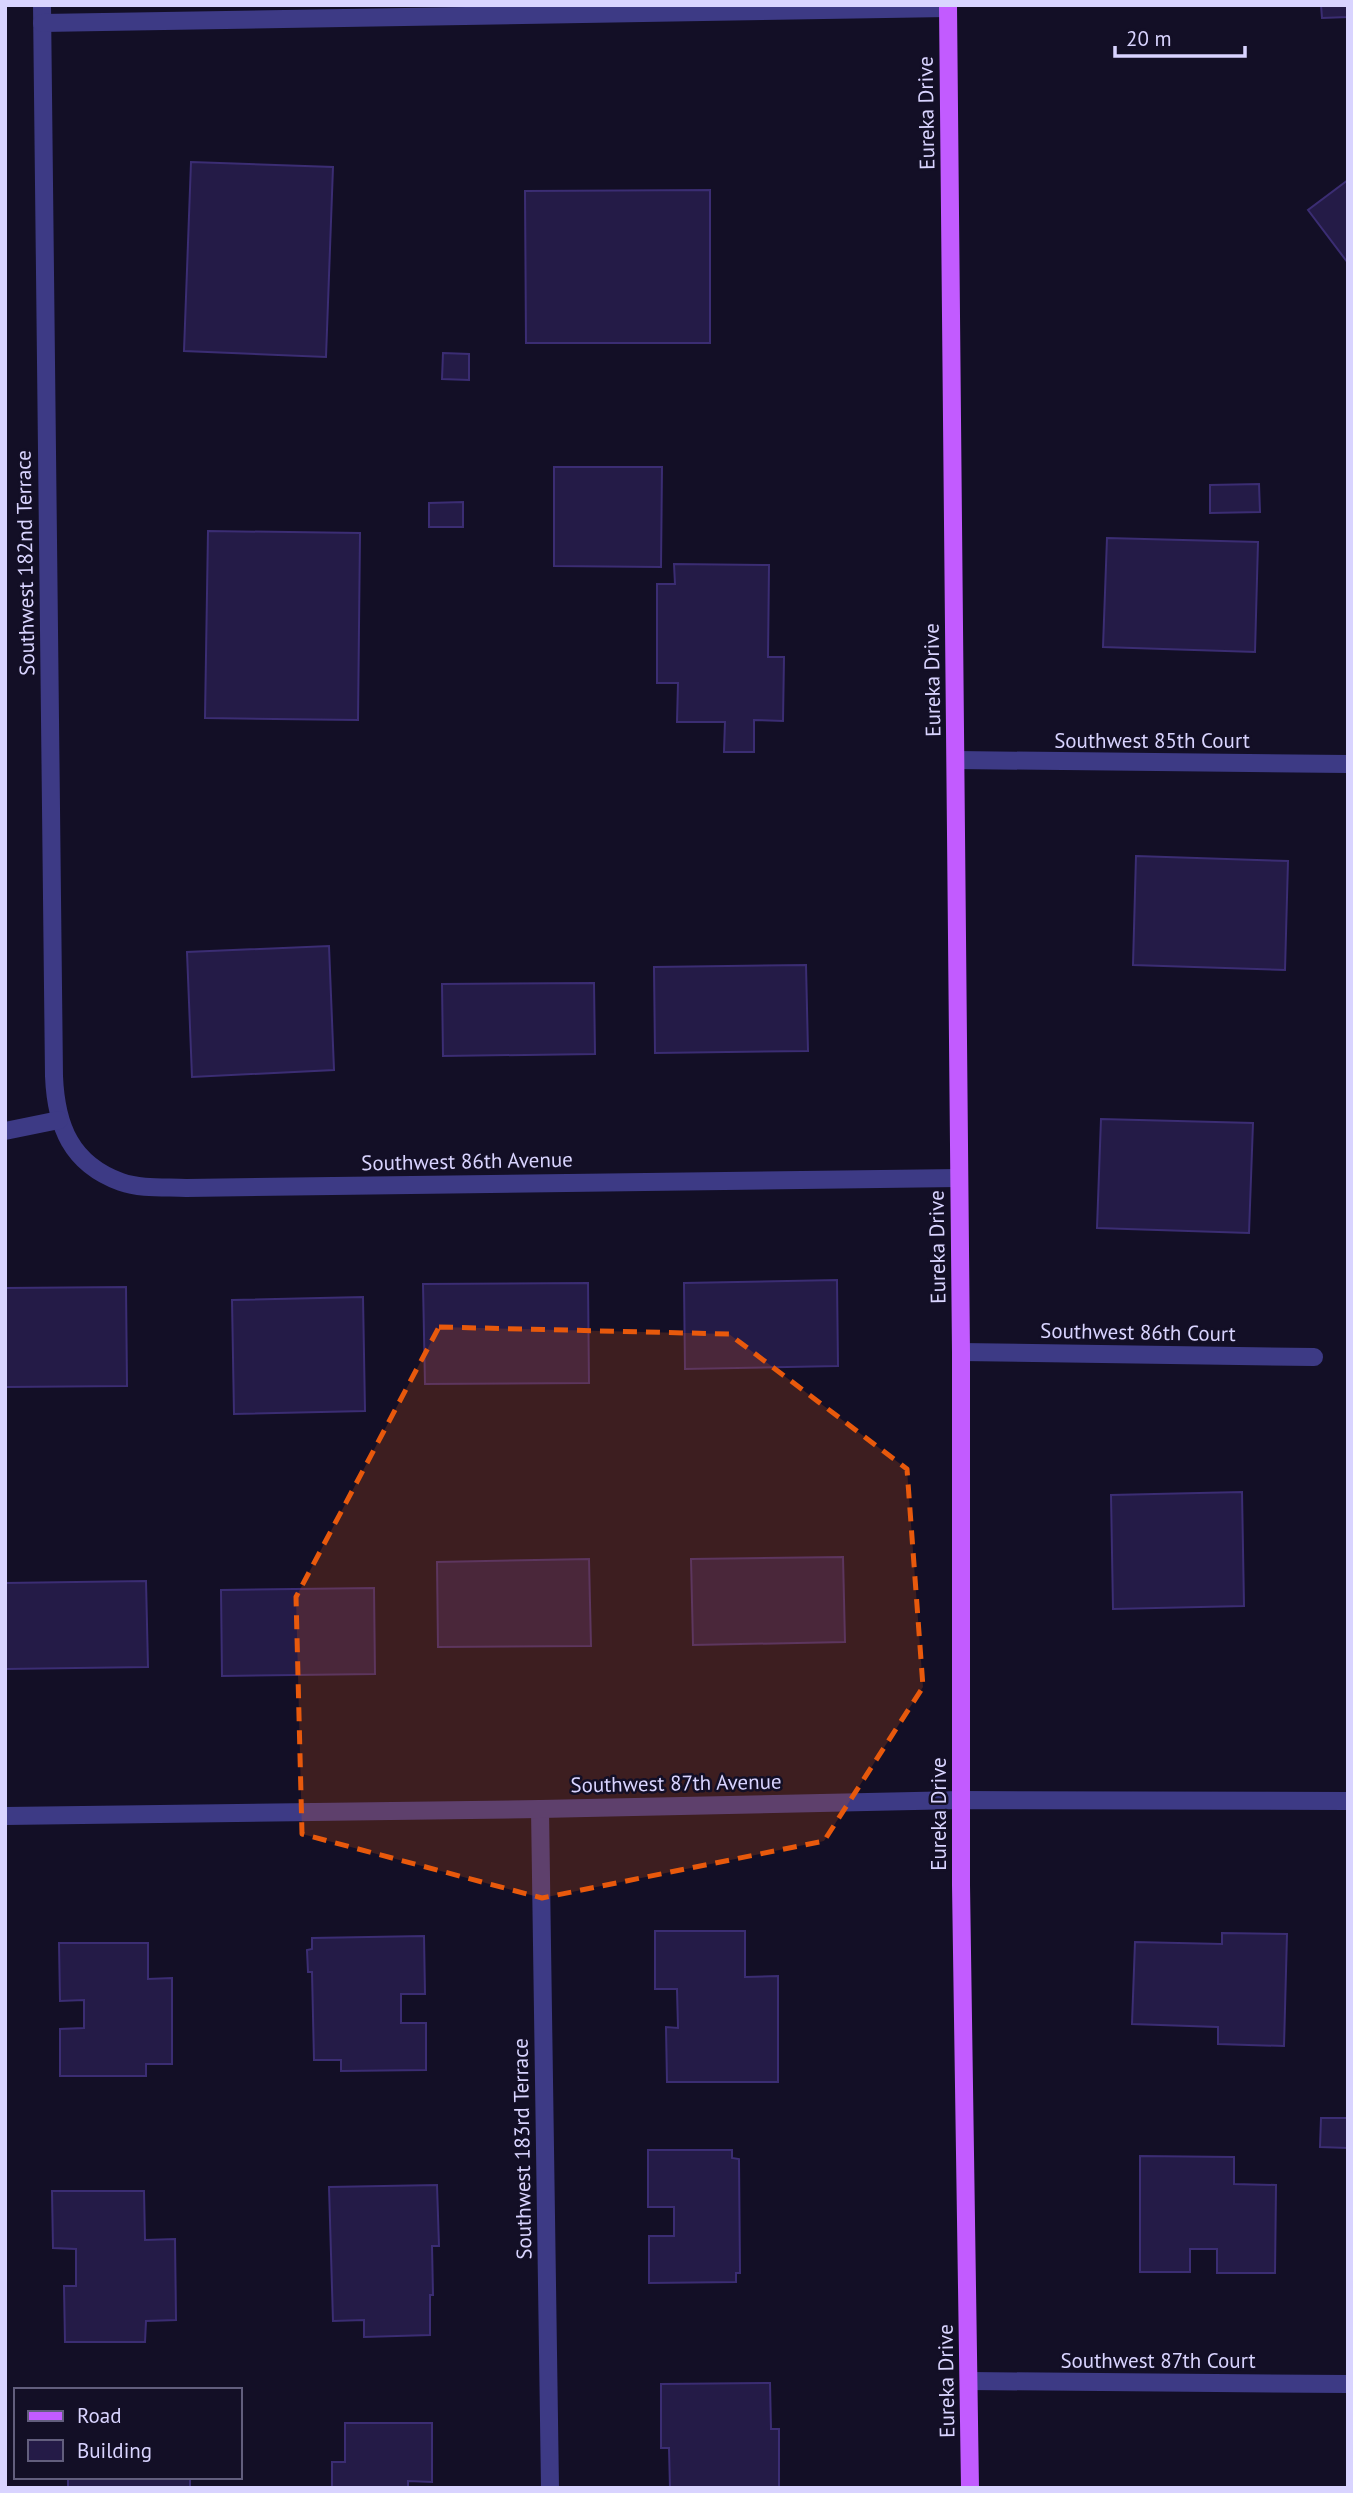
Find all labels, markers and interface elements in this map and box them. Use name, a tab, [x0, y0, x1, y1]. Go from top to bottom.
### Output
scale bar	[1115, 14, 1244, 58]
text: 20 m	[1126, 25, 1172, 52]
street label: Eureka Drive	[912, 56, 940, 170]
street label: Southwest 182nd Terrace	[10, 450, 40, 676]
street label: Eureka Drive	[918, 623, 946, 737]
street label: Southwest 85th Court	[1054, 727, 1250, 754]
street label: Southwest 86th Avenue	[361, 1146, 573, 1176]
street label: Eureka Drive	[923, 1190, 951, 1304]
street label: Southwest 86th Court	[1040, 1317, 1236, 1347]
street label: Eureka Drive	[925, 1757, 952, 1871]
street label: Southwest 87th Avenue	[570, 1768, 782, 1798]
street label: Southwest 183rd Terrace	[507, 2038, 537, 2260]
street label: Eureka Drive	[932, 2324, 960, 2438]
street label: Southwest 87th Court	[1060, 2347, 1256, 2374]
legend	[14, 2388, 242, 2479]
text: Road	[77, 2402, 121, 2429]
text: Building	[77, 2437, 152, 2464]

